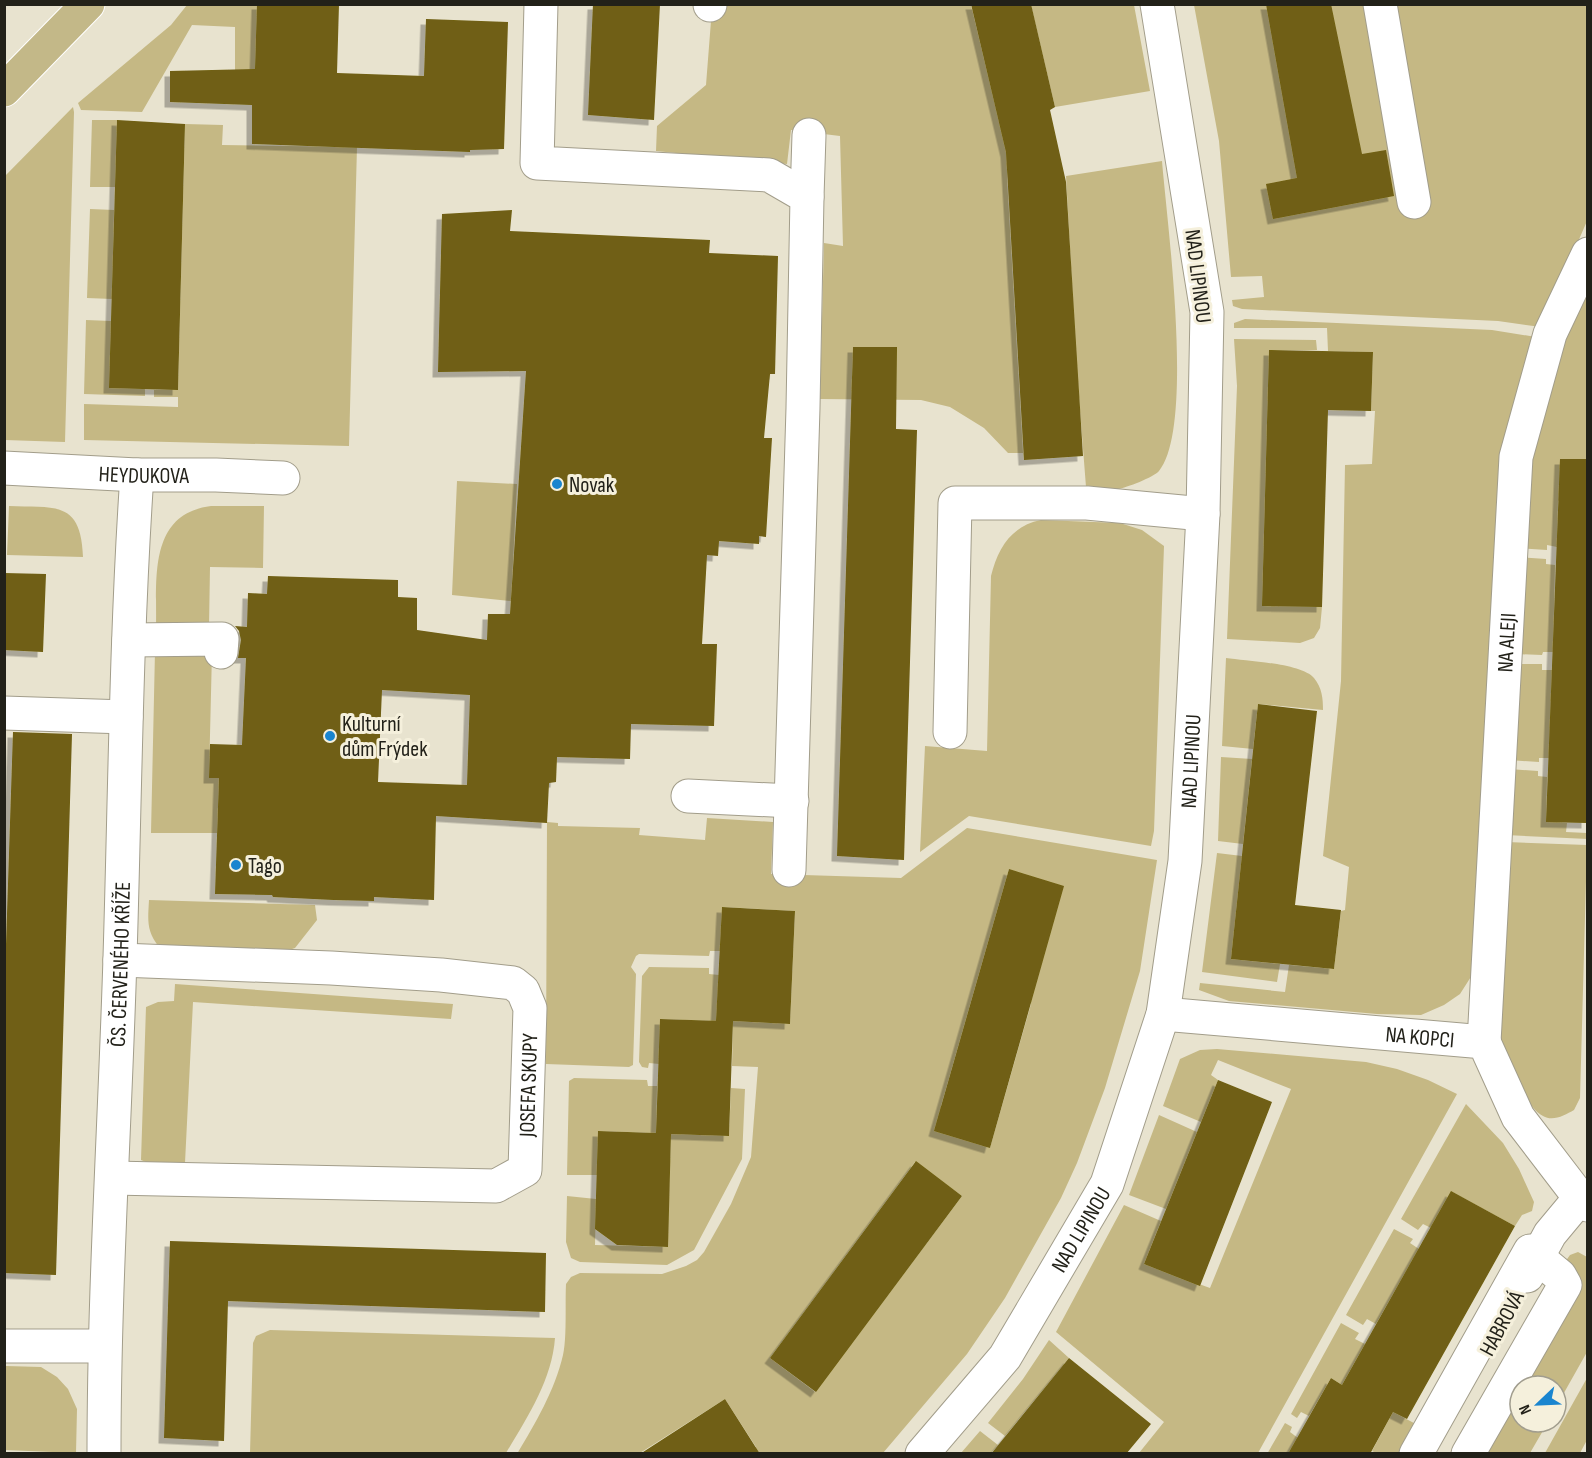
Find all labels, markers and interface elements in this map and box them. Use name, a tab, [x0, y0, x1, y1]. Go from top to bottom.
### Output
street label: NAD LIPINOU	[1178, 228, 1217, 325]
street label: HEYDUKOVA	[98, 461, 190, 490]
place label: Novak	[569, 472, 615, 499]
marker: Novak	[550, 477, 564, 491]
street label: NA ALEJI	[1492, 612, 1522, 673]
place label: Kulturní dům Frýdek	[342, 711, 428, 763]
street label: NAD LIPINOU	[1176, 713, 1208, 809]
marker: Kulturní dům Frýdek	[323, 729, 337, 743]
place label: Tago	[248, 853, 282, 880]
marker: Tago	[229, 858, 243, 872]
street label: ČS. ČERVENÉHO KŘÍŽE	[105, 881, 137, 1047]
street label: NA KOPCI	[1384, 1021, 1455, 1054]
street label: JOSEFA SKUPY	[514, 1033, 544, 1139]
street label: NAD LIPINOU	[1046, 1183, 1117, 1277]
street label: HABROVÁ	[1474, 1286, 1531, 1361]
north arrow	[1508, 1374, 1568, 1434]
text: N	[1515, 1402, 1536, 1417]

